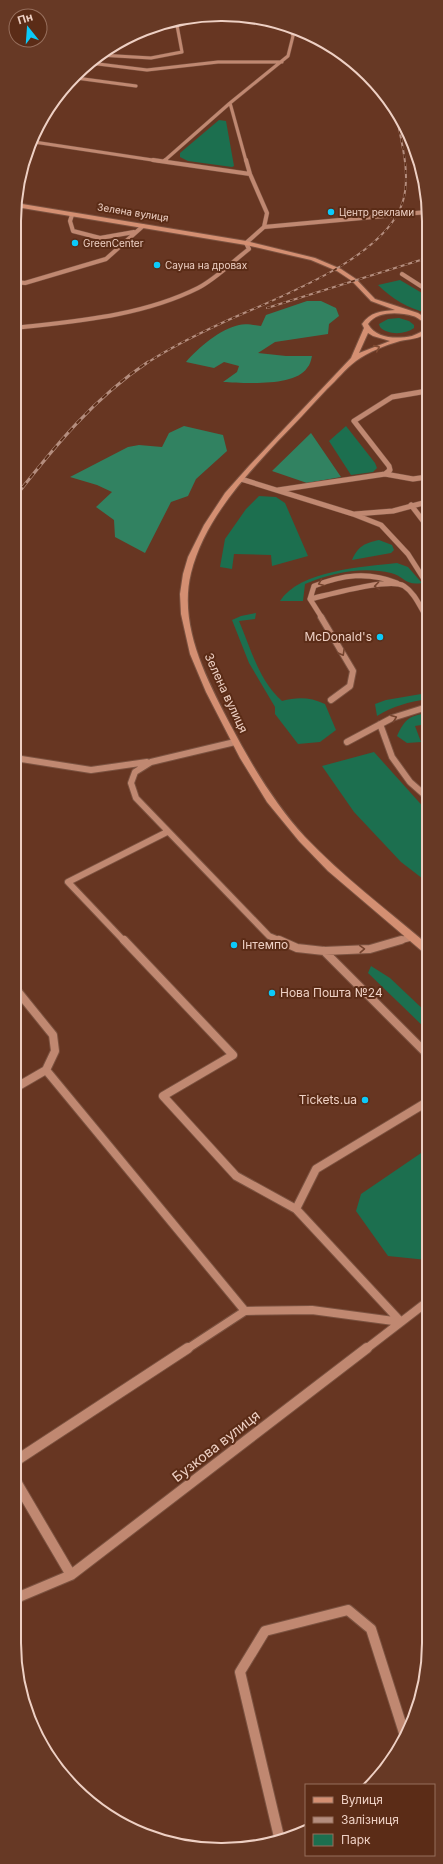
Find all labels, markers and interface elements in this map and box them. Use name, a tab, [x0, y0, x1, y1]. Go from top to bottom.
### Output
north arrow	[8, 8, 48, 48]
text: Пн	[16, 9, 34, 27]
street label: Зелена вулиця	[97, 200, 169, 224]
place label: Центр реклами	[339, 206, 414, 218]
marker: Центр реклами	[326, 207, 336, 217]
place label: GreenCenter	[83, 237, 144, 249]
marker: GreenCenter	[70, 238, 80, 248]
place label: Сауна на дровах	[165, 259, 248, 271]
marker: Сауна на дровах	[152, 260, 162, 270]
one-way arrow	[372, 345, 380, 353]
one-way arrow	[318, 579, 325, 587]
one-way arrow	[374, 581, 380, 590]
place label: McDonald's	[304, 629, 372, 644]
marker: McDonald's	[375, 632, 385, 642]
one-way arrow	[337, 649, 345, 656]
street label: Зелена вулиця	[201, 651, 251, 735]
one-way arrow	[391, 714, 398, 722]
place label: Інтемпо	[242, 937, 288, 952]
marker: Інтемпо	[229, 940, 239, 950]
one-way arrow	[359, 945, 366, 954]
place label: Нова Пошта №24	[280, 985, 383, 1000]
marker: Нова Пошта №24	[267, 988, 277, 998]
place label: Tickets.ua	[299, 1092, 357, 1107]
marker: Tickets.ua	[360, 1095, 370, 1105]
street label: Бузкова вулиця	[168, 1406, 263, 1485]
legend	[305, 1784, 435, 1856]
text: Вулиця	[341, 1792, 383, 1807]
text: Залізниця	[341, 1812, 399, 1827]
text: Парк	[341, 1832, 371, 1847]

